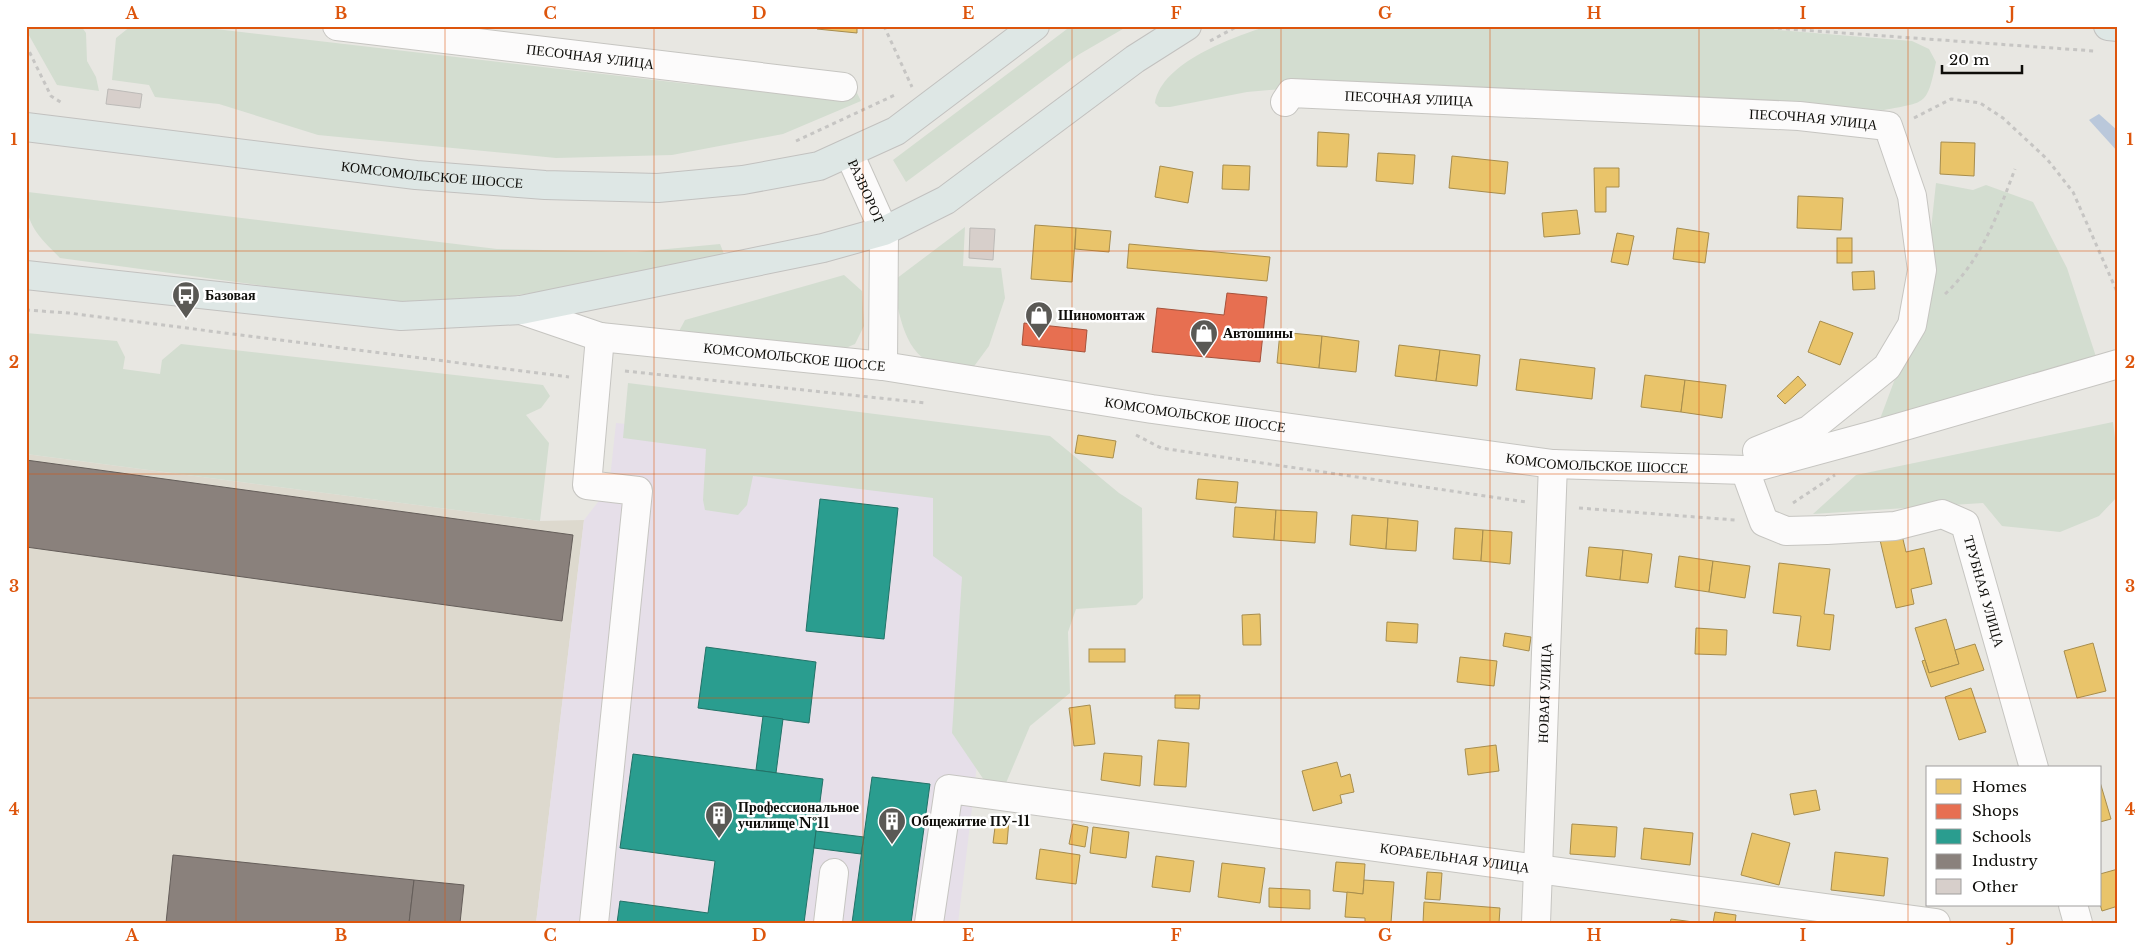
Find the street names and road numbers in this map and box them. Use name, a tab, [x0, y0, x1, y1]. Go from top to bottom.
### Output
street label: ПЕСОЧНАЯ УЛИЦА	[525, 40, 656, 73]
street label: ПЕСОЧНАЯ УЛИЦА	[1344, 86, 1475, 110]
street label: ПЕСОЧНАЯ УЛИЦА	[1749, 105, 1879, 134]
street label: РАЗВОРОТ	[844, 156, 889, 227]
street label: КОМСОМОЛЬСКОЕ ШОССЕ	[340, 157, 524, 192]
street label: КОМСОМОЛЬСКОЕ ШОССЕ	[703, 339, 886, 375]
street label: КОМСОМОЛЬСКОЕ ШОССЕ	[1103, 393, 1287, 436]
street label: КОМСОМОЛЬСКОЕ ШОССЕ	[1505, 449, 1688, 477]
street label: ТРУБНАЯ УЛИЦА	[1960, 533, 2009, 651]
street label: НОВАЯ УЛИЦА	[1534, 642, 1555, 744]
street label: КОРАБЕЛЬНАЯ УЛИЦА	[1379, 839, 1532, 877]

